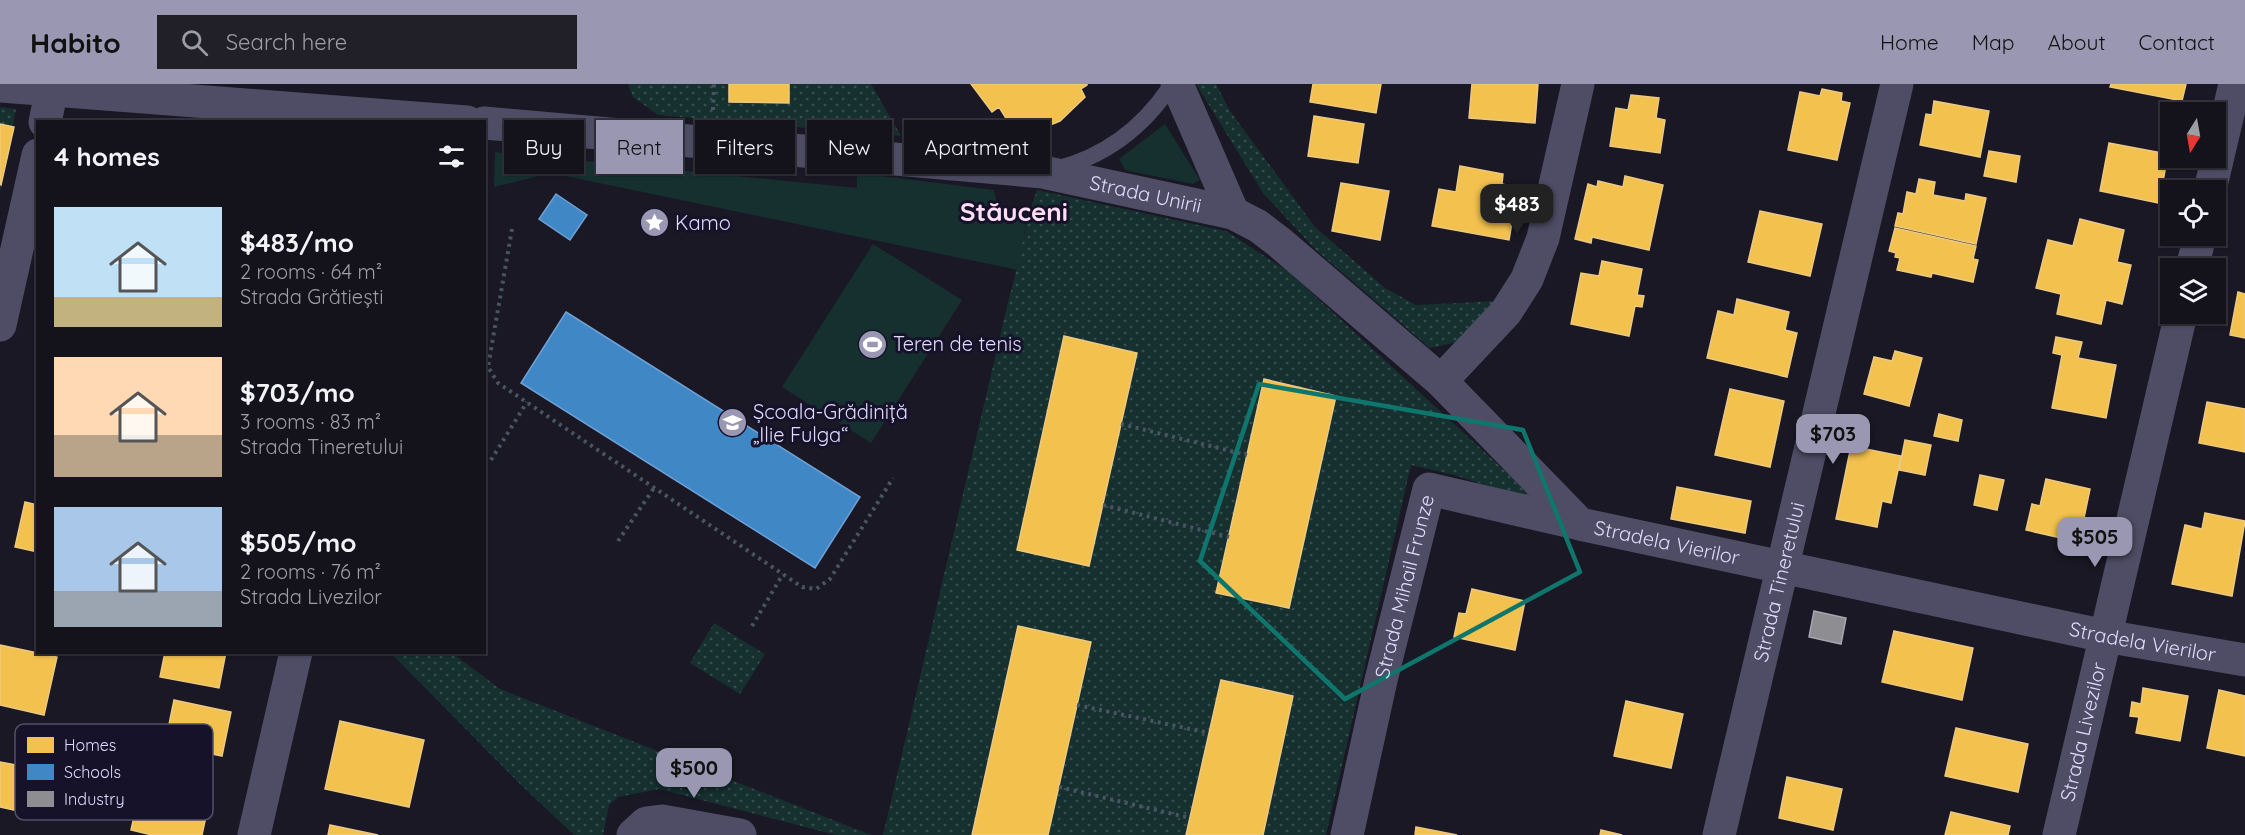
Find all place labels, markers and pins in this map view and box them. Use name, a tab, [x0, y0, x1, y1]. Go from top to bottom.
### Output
pin: $483	[1481, 184, 1553, 235]
place icon: Kamo	[638, 207, 670, 239]
place label: Kamo	[675, 210, 731, 235]
sports icon: Teren de tenis	[856, 328, 888, 360]
place label: Teren de tenis	[893, 331, 1022, 356]
place label: Școala-Grădiniță „Ilie Fulga“	[753, 399, 908, 447]
school or university icon: Școala-Grădiniță „Ilie Fulga“	[716, 407, 748, 439]
pin: $703	[1797, 414, 1869, 465]
pin: $505	[2059, 517, 2131, 568]
pin: $500	[658, 748, 730, 799]

